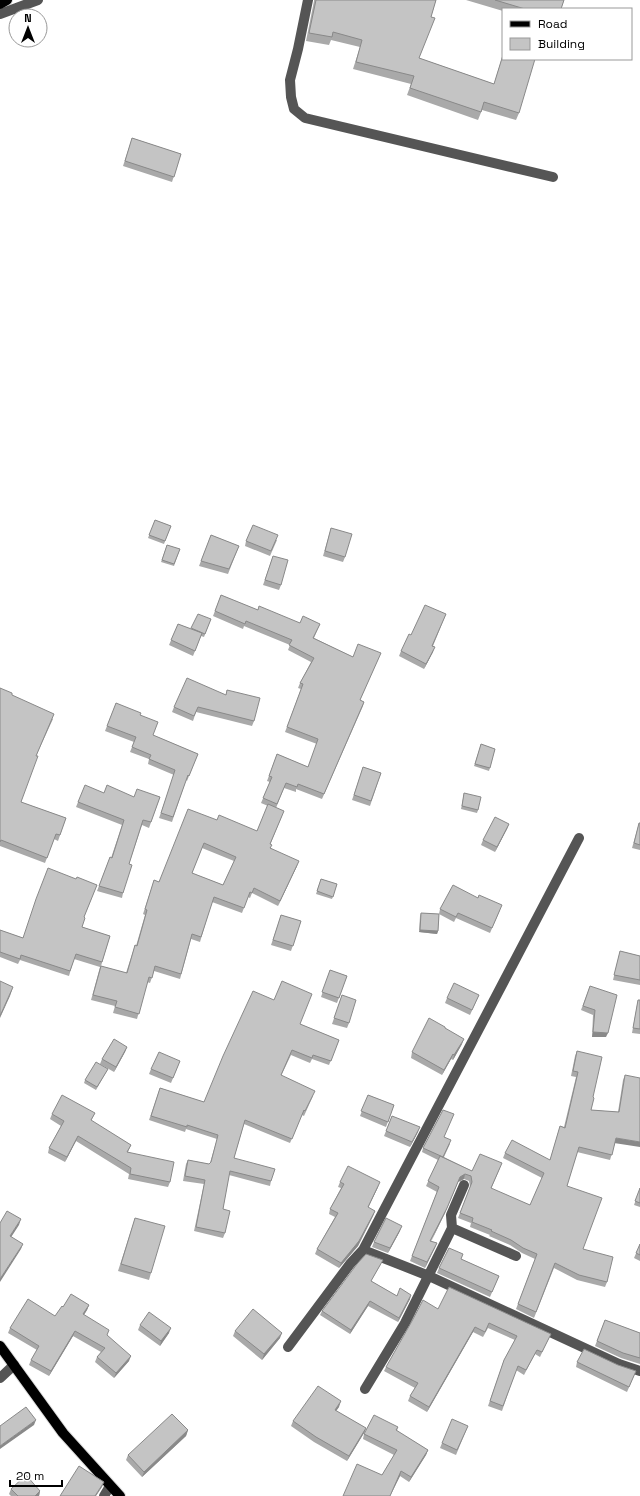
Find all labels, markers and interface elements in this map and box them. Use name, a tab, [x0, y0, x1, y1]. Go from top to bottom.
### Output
north arrow	[8, 8, 48, 48]
legend	[502, 8, 632, 60]
text: N	[24, 11, 32, 25]
text: Road	[538, 16, 567, 32]
text: Building	[538, 36, 585, 52]
scale bar	[10, 1462, 62, 1488]
text: 20 m	[16, 1468, 44, 1484]

